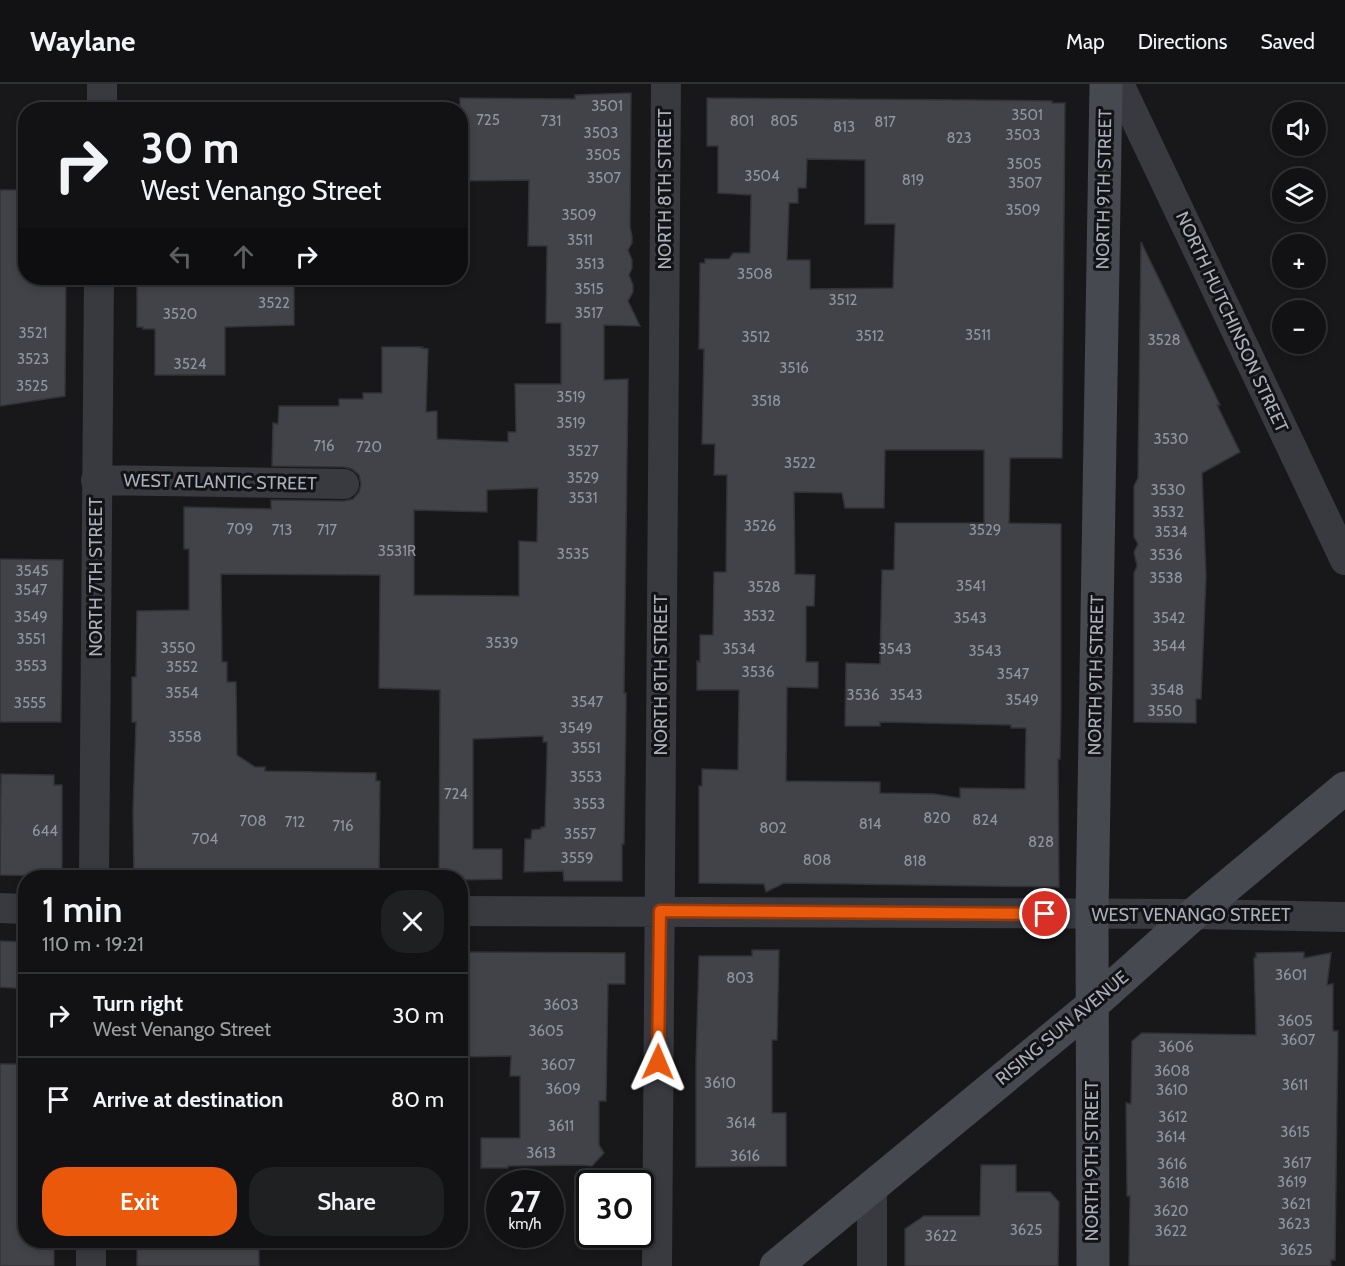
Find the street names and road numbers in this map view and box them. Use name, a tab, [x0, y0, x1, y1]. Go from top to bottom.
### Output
street label: NORTH 8TH STREET	[654, 108, 676, 270]
street label: NORTH 9TH STREET	[1092, 108, 1116, 269]
street label: NORTH HUTCHINSON STREET	[1171, 208, 1293, 436]
street label: WEST ATLANTIC STREET	[123, 469, 317, 495]
street label: NORTH 7TH STREET	[85, 497, 107, 657]
street label: NORTH 8TH STREET	[650, 594, 672, 756]
street label: NORTH 9TH STREET	[1084, 594, 1108, 755]
street label: WEST VENANGO STREET	[1091, 904, 1291, 926]
street label: RISING SUN AVENUE	[991, 966, 1133, 1090]
street label: NORTH 9TH STREET	[1081, 1080, 1103, 1241]

